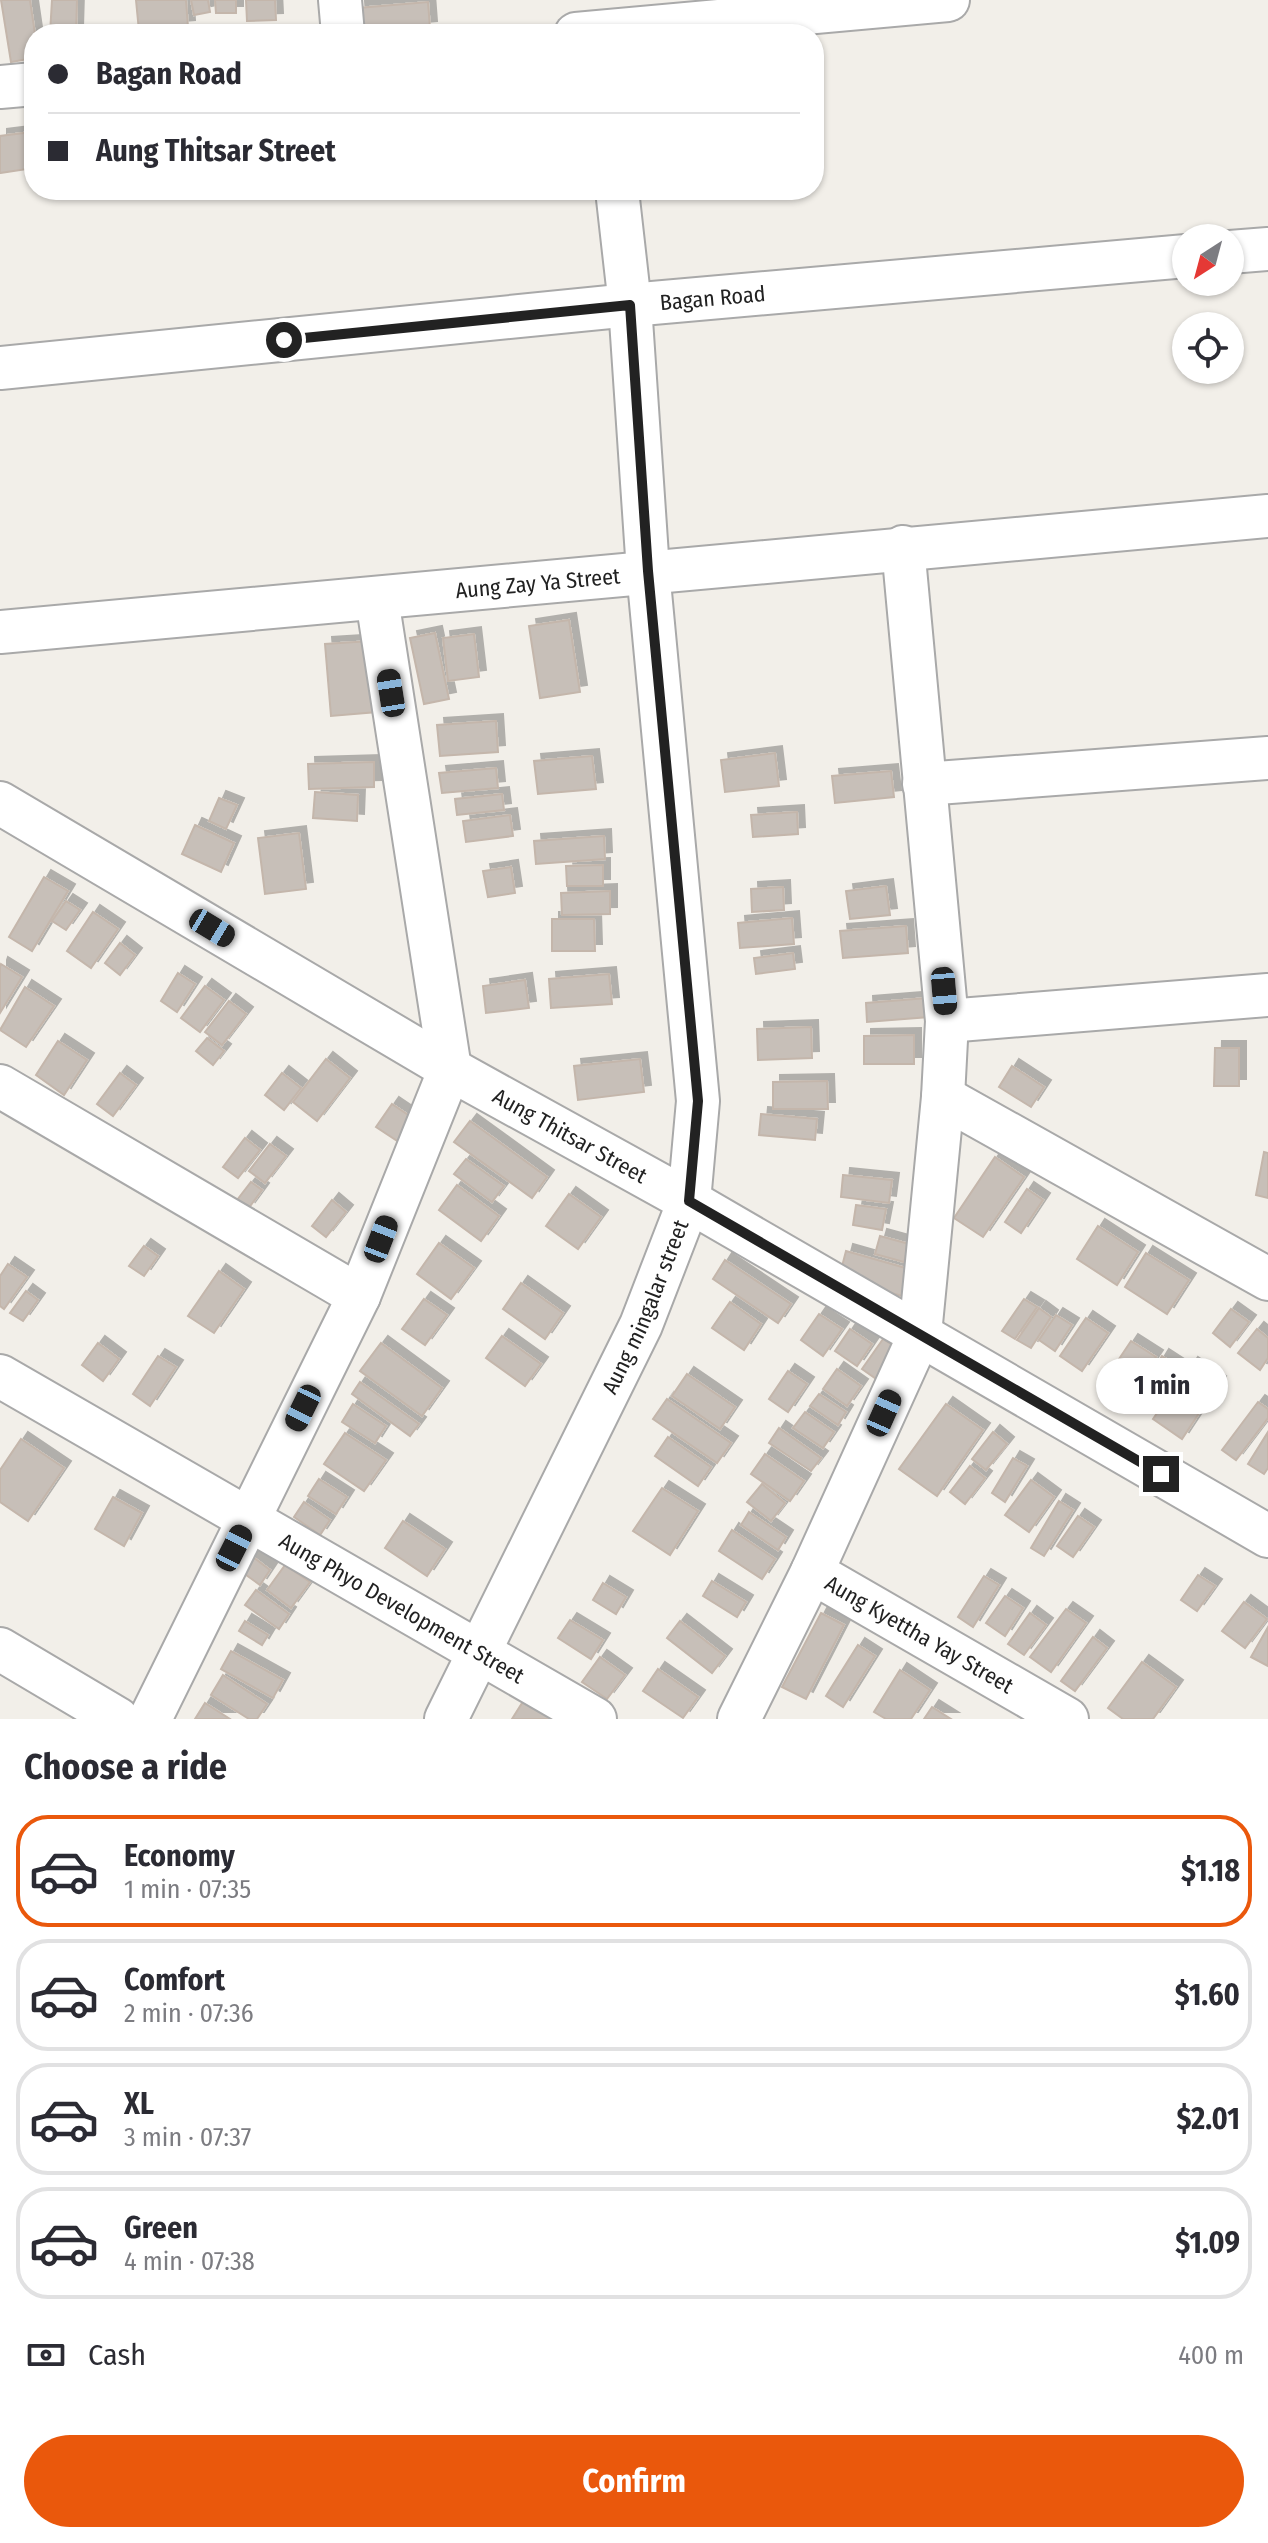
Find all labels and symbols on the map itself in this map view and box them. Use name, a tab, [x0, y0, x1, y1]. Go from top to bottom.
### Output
north arrow	[1172, 224, 1244, 296]
street label: Bagan Road	[659, 280, 766, 316]
route start	[266, 322, 302, 358]
street label: Aung Zay Ya Street	[454, 562, 622, 604]
car	[375, 667, 407, 719]
car	[185, 905, 239, 951]
car	[930, 966, 958, 1016]
street label: Aung Thitsar Street	[488, 1082, 652, 1190]
car	[361, 1212, 401, 1266]
street label: Aung mingalar street	[596, 1215, 695, 1398]
callout: 1 min	[1095, 1358, 1227, 1414]
car	[282, 1381, 324, 1435]
car	[863, 1386, 905, 1440]
route end	[1143, 1456, 1179, 1492]
car	[212, 1521, 256, 1575]
street label: Aung Phyo Development Street	[274, 1527, 530, 1690]
street label: Aung Kyettha Yay Street	[820, 1569, 1019, 1700]

